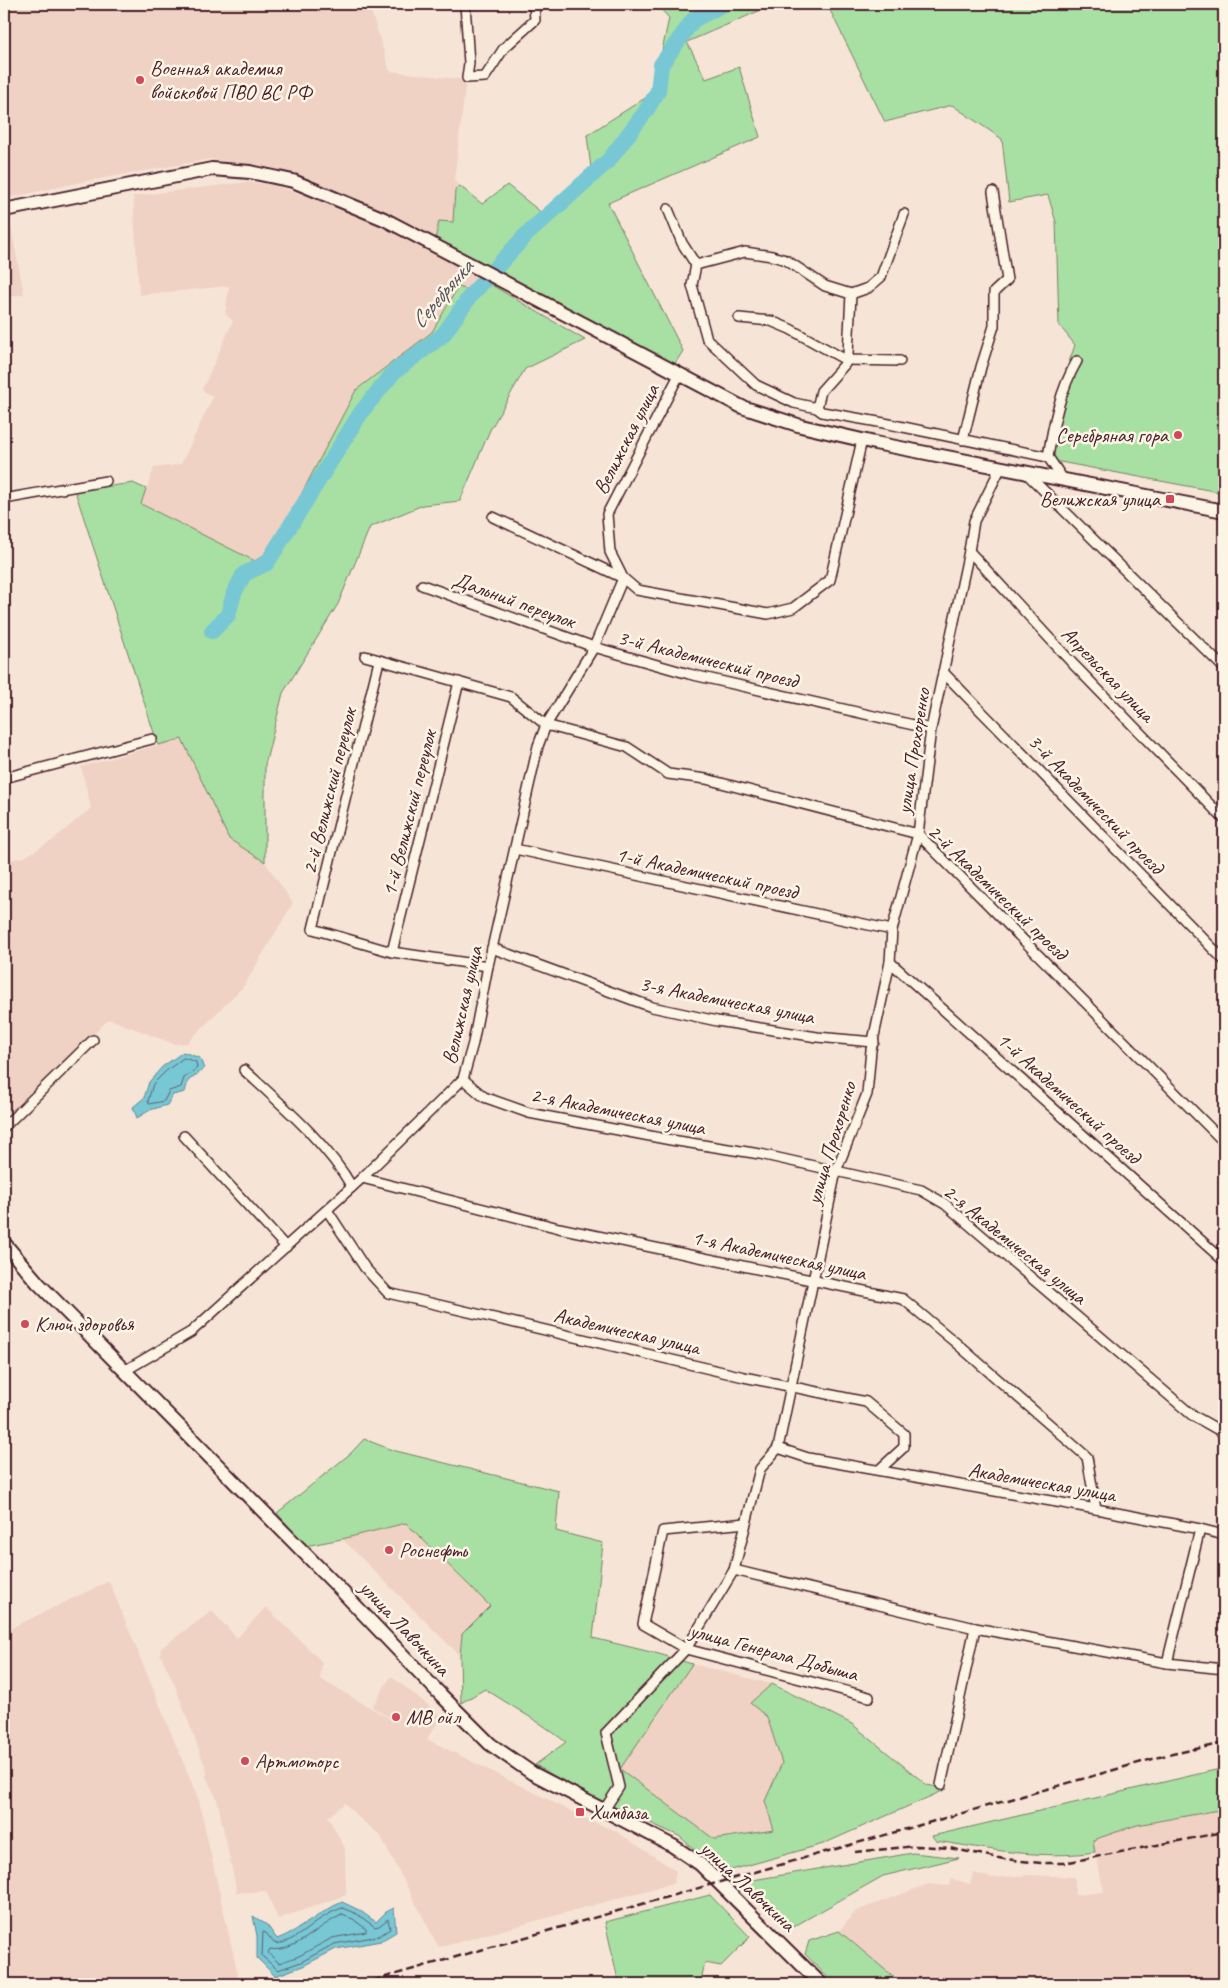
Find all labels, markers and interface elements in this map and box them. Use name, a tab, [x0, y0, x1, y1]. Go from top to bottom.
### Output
place label: Военная академия войсковой ПВО ВС РФ	[150, 55, 314, 105]
marker: Военная академия войсковой ПВО ВС РФ	[134, 74, 146, 86]
water label: Серебрянка	[405, 252, 481, 334]
street label: Велижская улица	[587, 378, 666, 498]
place label: Серебряная гора	[1056, 422, 1170, 448]
marker: Серебряная гора	[1172, 429, 1184, 441]
place label: Велижская улица	[1040, 486, 1162, 512]
marker: Велижская улица	[1164, 493, 1176, 505]
street label: Дальний переулок	[449, 566, 581, 635]
street label: Апрельская улица	[1056, 621, 1162, 729]
street label: 3-й Академический проезд	[615, 624, 803, 695]
street label: улица Прохоренко	[890, 685, 936, 818]
street label: 2-й Велижский переулок	[296, 703, 363, 877]
street label: 1-й Велижский переулок	[376, 725, 443, 899]
street label: 3-й Академический проезд	[1022, 728, 1171, 881]
street label: 2-й Академический проезд	[922, 818, 1075, 967]
street label: 1-й Академический проезд	[614, 841, 803, 905]
street label: Велижская улица	[436, 942, 489, 1066]
street label: 3-я Академическая улица	[638, 970, 818, 1030]
street label: 1-й Академический проезд	[992, 1026, 1148, 1171]
street label: улица Прохоренко	[799, 1077, 862, 1209]
street label: 2-я Академическая улица	[529, 1081, 709, 1141]
street label: 2-я Академическая улица	[938, 1178, 1093, 1311]
street label: 1-я Академическая улица	[690, 1224, 870, 1287]
street label: Академическая улица	[551, 1302, 705, 1361]
place label: Ключ здоровья	[35, 1311, 135, 1337]
marker: Ключ здоровья	[19, 1318, 31, 1330]
street label: Академическая улица	[966, 1456, 1120, 1508]
place label: Роснефть	[399, 1537, 468, 1563]
marker: Роснефть	[383, 1544, 395, 1556]
street label: улица Лавочкина	[353, 1573, 457, 1682]
street label: улица Генерала Добыша	[685, 1617, 863, 1687]
place label: МВ ойл	[406, 1704, 462, 1730]
marker: МВ ойл	[390, 1711, 402, 1723]
place label: Артмоторс	[255, 1748, 340, 1774]
marker: Артмоторс	[239, 1755, 251, 1767]
place label: Химбаза	[590, 1799, 650, 1825]
marker: Химбаза	[574, 1806, 586, 1818]
street label: улица Лавочкина	[693, 1834, 802, 1938]

